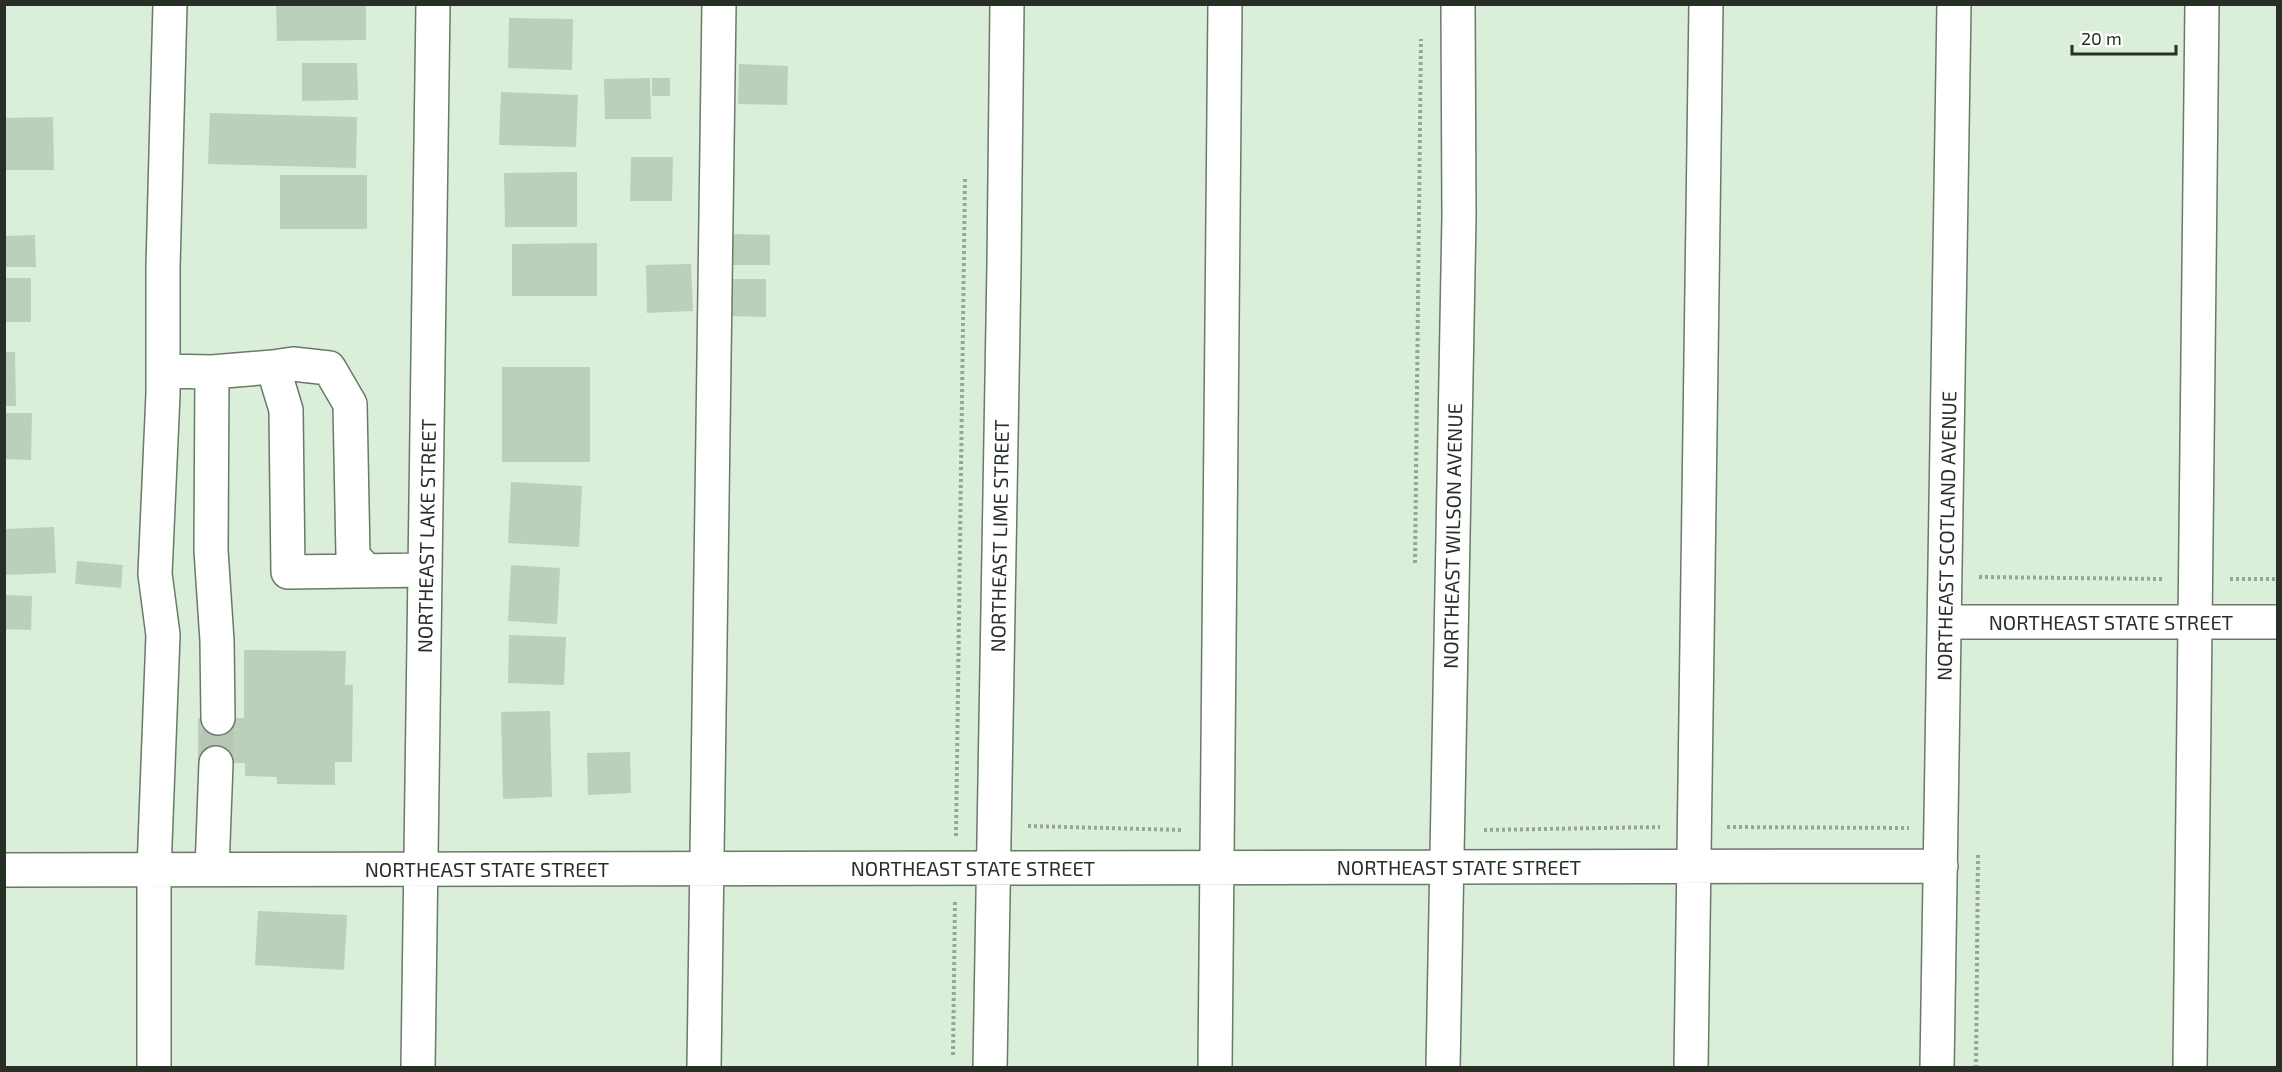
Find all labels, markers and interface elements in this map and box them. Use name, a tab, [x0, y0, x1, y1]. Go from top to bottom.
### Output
scale bar	[2072, 18, 2176, 56]
text: 20 m	[2081, 27, 2122, 49]
street label: NORTHEAST SCOTLAND AVENUE	[1931, 391, 1961, 681]
street label: NORTHEAST WILSON AVENUE	[1438, 403, 1466, 669]
street label: NORTHEAST LAKE STREET	[412, 418, 440, 653]
street label: NORTHEAST LIME STREET	[985, 419, 1013, 653]
street label: NORTHEAST STATE STREET	[1989, 610, 2234, 634]
street label: NORTHEAST STATE STREET	[1337, 855, 1582, 879]
street label: NORTHEAST STATE STREET	[851, 856, 1096, 880]
street label: NORTHEAST STATE STREET	[365, 857, 610, 881]

